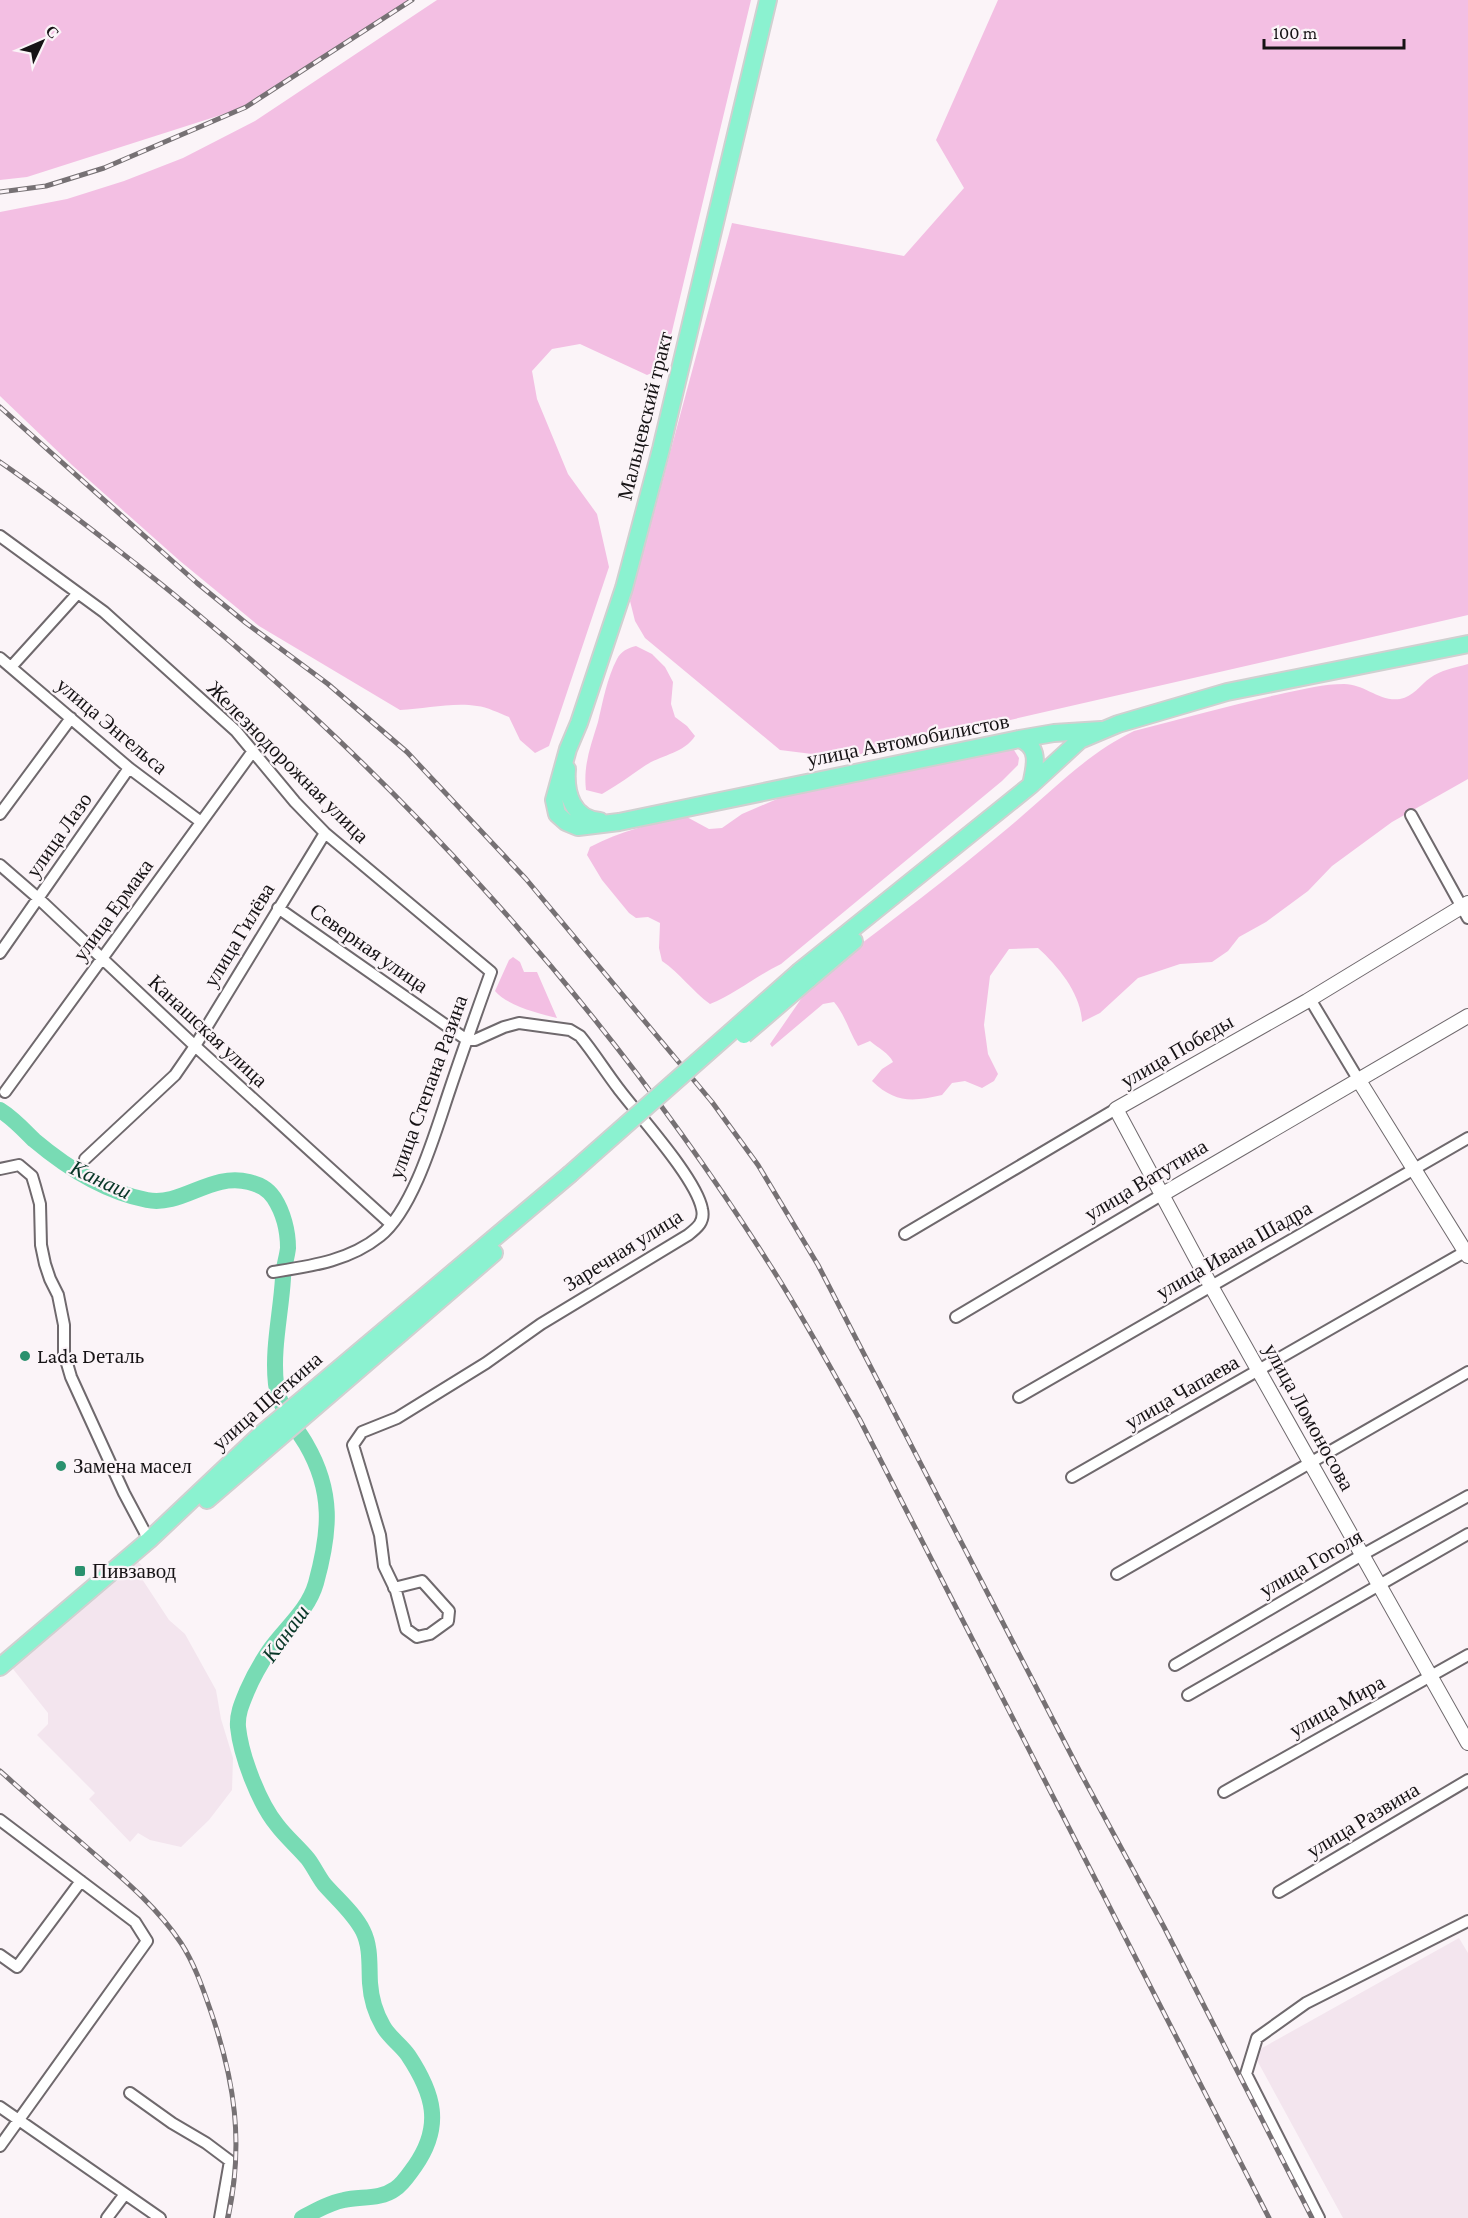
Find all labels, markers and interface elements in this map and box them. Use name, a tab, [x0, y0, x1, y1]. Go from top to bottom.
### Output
north arrow	[12, 12, 72, 72]
scale bar	[1264, 12, 1404, 50]
text: С	[42, 22, 63, 42]
text: 100 m	[1273, 23, 1318, 43]
street label: Мальцевский тракт	[612, 329, 678, 503]
street label: улица Энгельса	[52, 673, 173, 780]
street label: Железнодорожная улица	[202, 676, 374, 848]
street label: улица Автомобилистов	[805, 709, 1011, 771]
street label: улица Лазо	[21, 788, 97, 882]
street label: улица Ермака	[68, 854, 159, 966]
street label: улица Гилёва	[199, 878, 280, 991]
street label: Северная улица	[305, 898, 433, 998]
street label: Канашская улица	[144, 970, 273, 1093]
street label: улица Степана Разина	[384, 991, 473, 1182]
street label: улица Победы	[1117, 1009, 1237, 1093]
street label: улица Ватутина	[1080, 1134, 1212, 1226]
water label: Канаш	[66, 1154, 135, 1204]
street label: улица Ивана Шадра	[1152, 1195, 1317, 1304]
street label: Заречная улица	[559, 1204, 687, 1296]
street label: улица Ломоносова	[1259, 1339, 1360, 1495]
place label: Lada Dеталь	[37, 1344, 144, 1368]
street label: улица Щеткина	[207, 1346, 327, 1455]
marker: Lada Dеталь	[18, 1349, 32, 1363]
street label: улица Чапаева	[1121, 1349, 1244, 1434]
place label: Замена масел	[73, 1454, 192, 1478]
marker: Замена масел	[54, 1459, 68, 1473]
street label: улица Гоголя	[1255, 1524, 1367, 1602]
place label: Пивзавод	[92, 1559, 177, 1583]
marker: Пивзавод	[73, 1564, 87, 1578]
water label: Канаш	[256, 1600, 314, 1667]
street label: улица Мира	[1285, 1670, 1390, 1742]
street label: улица Развина	[1302, 1777, 1424, 1863]

